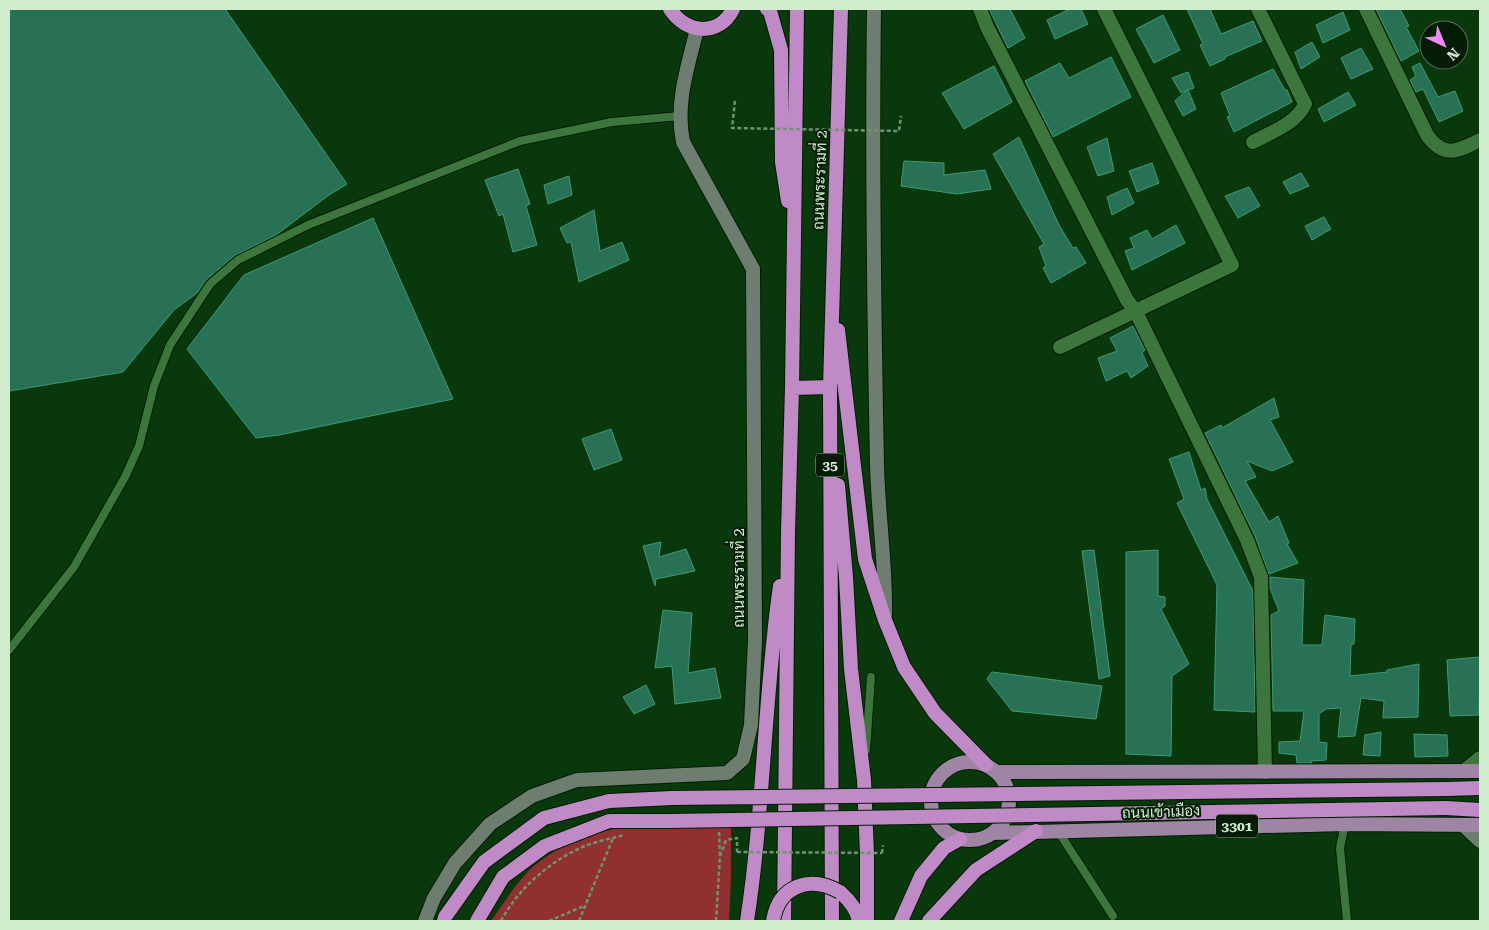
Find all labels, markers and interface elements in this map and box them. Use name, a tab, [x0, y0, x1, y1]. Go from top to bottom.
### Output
north arrow	[1419, 20, 1469, 70]
text: N	[1443, 45, 1462, 64]
street label: ถนนพระรามที่ 2	[803, 130, 831, 230]
road number: 35	[816, 454, 844, 476]
street label: ถนนพระรามที่ 2	[724, 528, 748, 628]
street label: ถนนเข้าเมือง	[1122, 801, 1200, 822]
road number: 3301	[1216, 814, 1258, 838]

